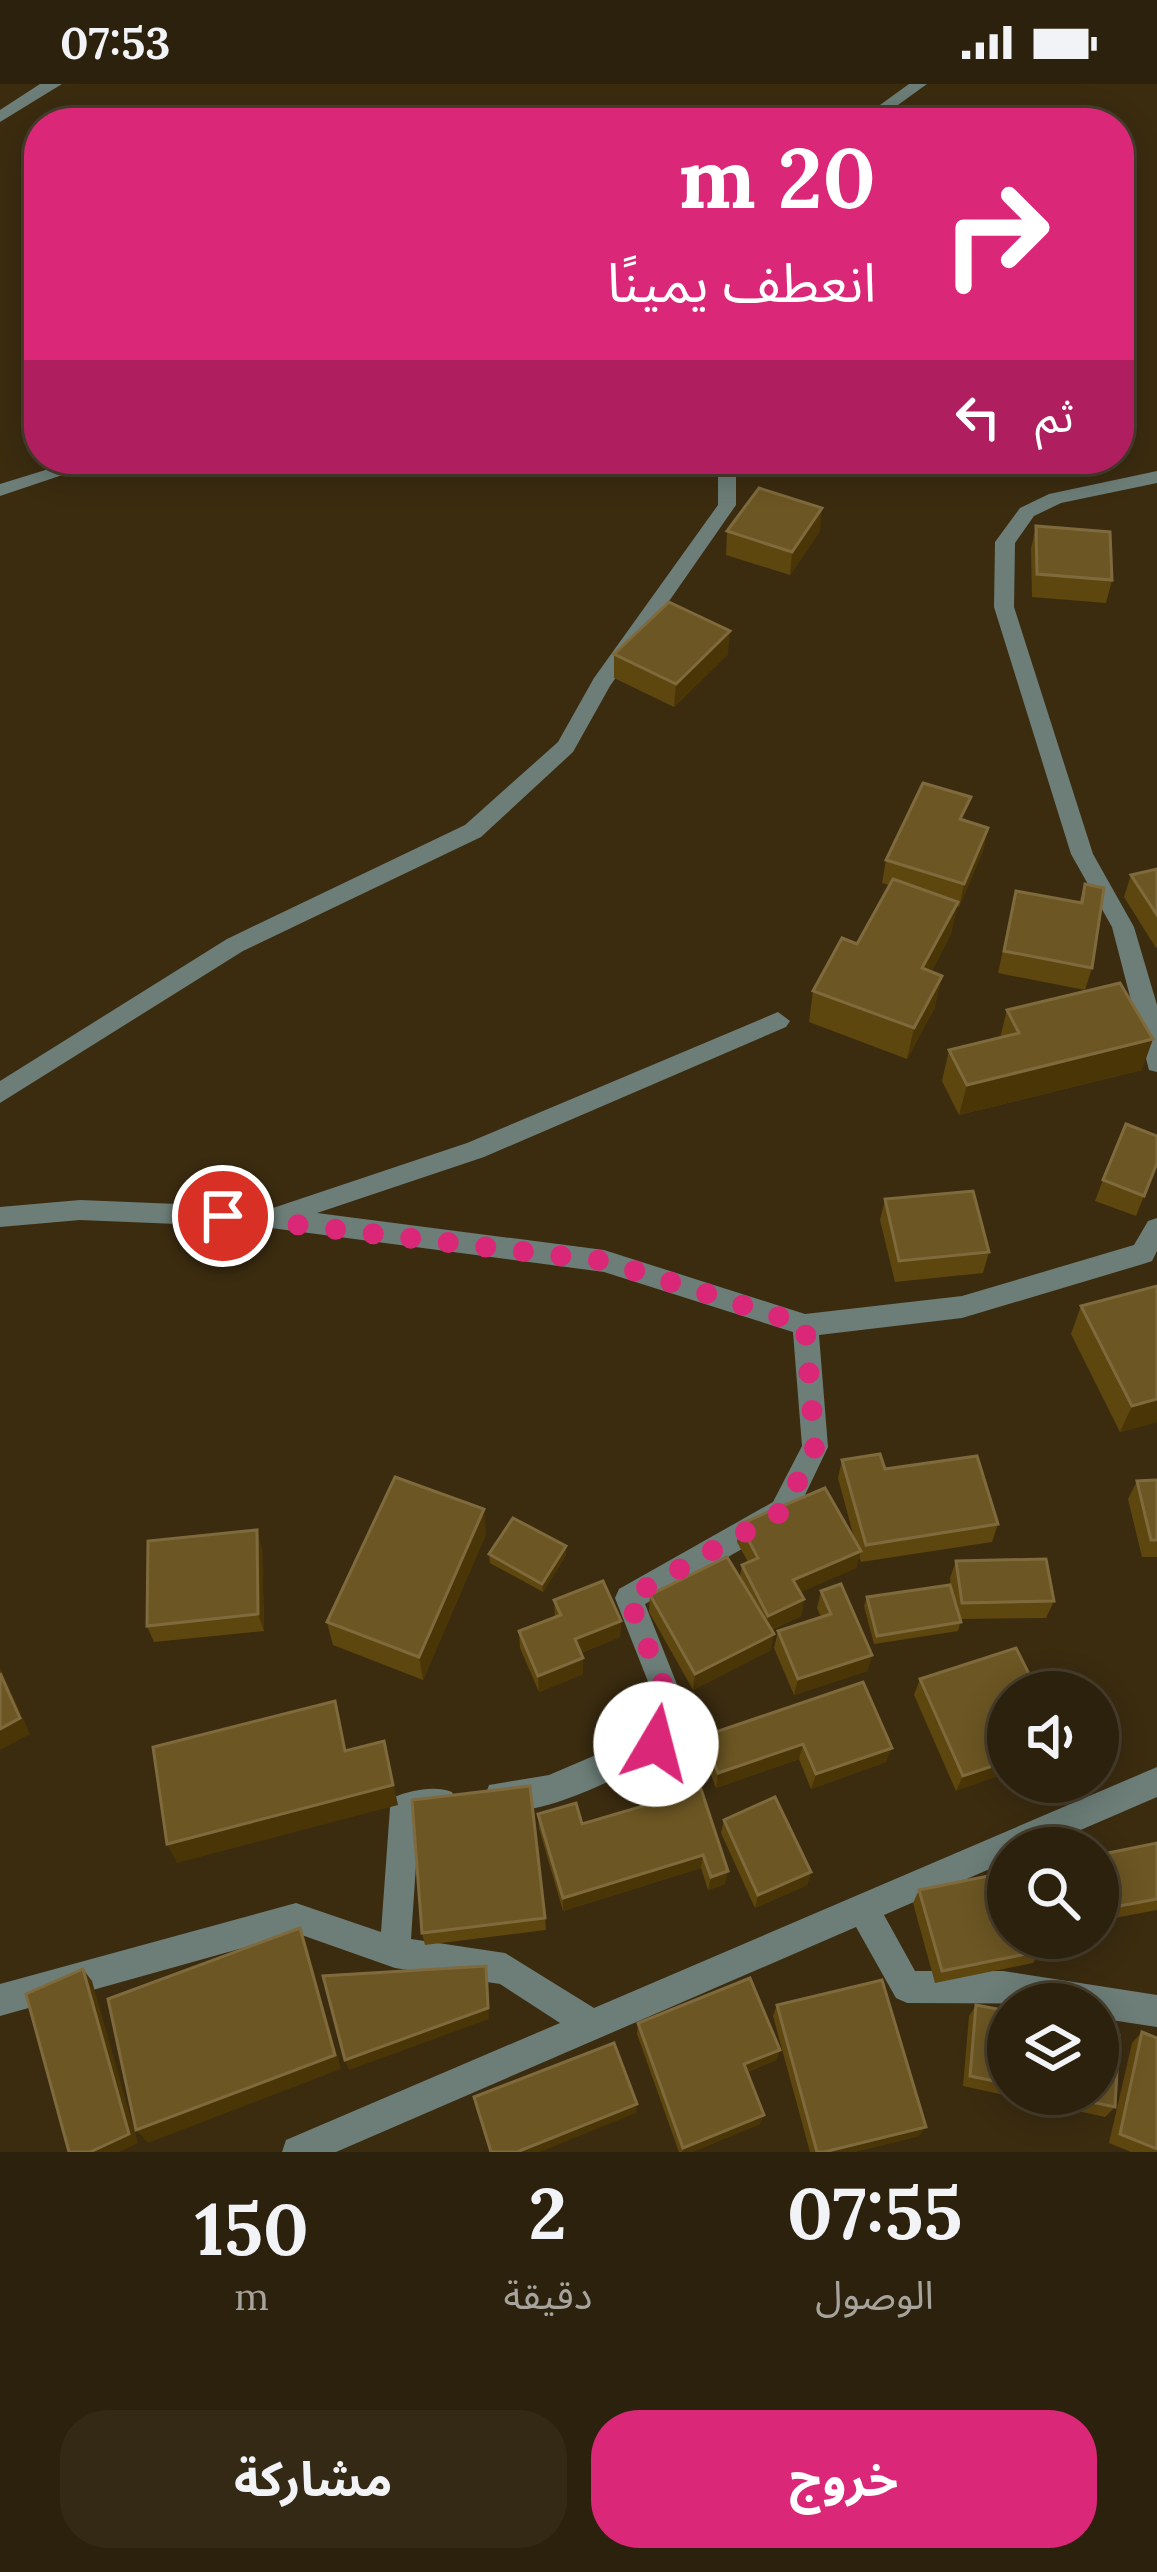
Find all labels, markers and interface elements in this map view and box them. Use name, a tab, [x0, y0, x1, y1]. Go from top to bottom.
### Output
text: 07:53	[60, 14, 170, 71]
text: 20 m	[678, 123, 876, 231]
icon: right	[918, 156, 1074, 312]
text: انعطف يمينًا	[607, 248, 876, 317]
icon: left	[945, 384, 1011, 450]
text: ثم	[1035, 387, 1074, 444]
pin	[172, 1165, 274, 1267]
icon: arrive	[190, 1183, 256, 1249]
map controls	[987, 1671, 1119, 2115]
button: sound	[987, 1671, 1119, 1803]
position arrow	[593, 1681, 719, 1807]
button: search	[987, 1827, 1119, 1959]
button: layers	[987, 1983, 1119, 2115]
text: 2	[529, 2167, 567, 2259]
text: 07:55	[787, 2167, 962, 2259]
text: 150	[195, 2183, 309, 2275]
text: دقيقة	[503, 2270, 592, 2320]
text: الوصول	[815, 2270, 934, 2320]
text: m	[234, 2271, 269, 2321]
button: مشاركة	[60, 2410, 567, 2548]
button: خروج	[591, 2410, 1097, 2548]

